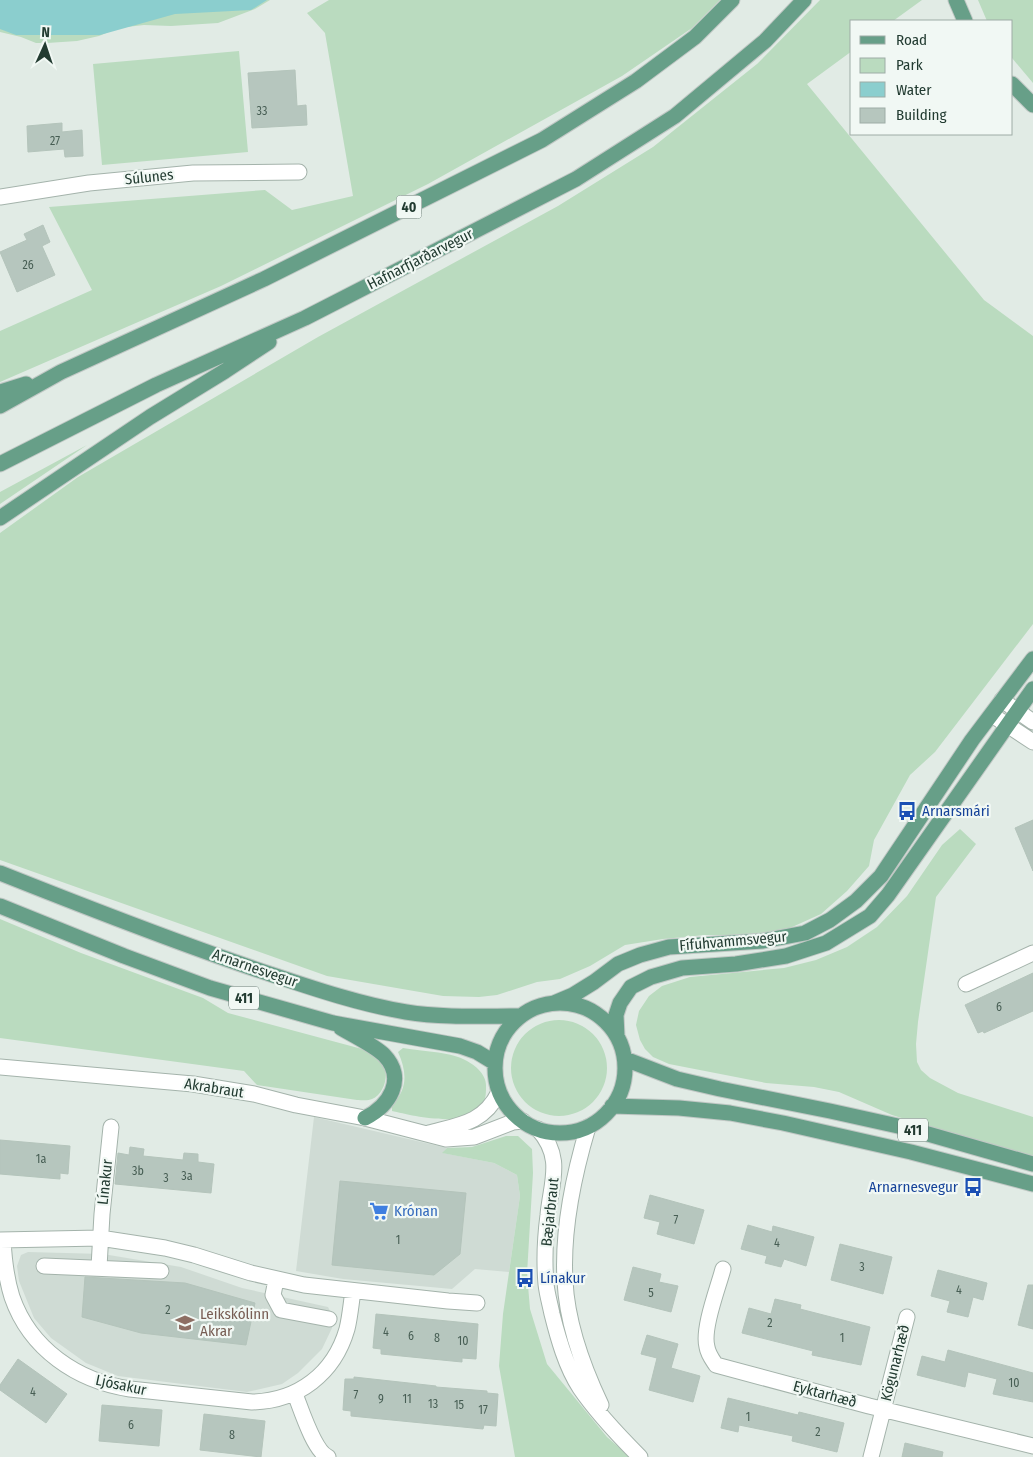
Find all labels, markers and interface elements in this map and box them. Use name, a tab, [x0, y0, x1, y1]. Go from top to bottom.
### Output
north arrow	[20, 20, 70, 70]
legend	[850, 20, 1013, 135]
text: N	[41, 24, 50, 41]
text: Road	[896, 31, 927, 49]
text: Park	[896, 56, 923, 74]
text: Water	[896, 81, 932, 99]
house number: 33	[257, 104, 267, 118]
text: Building	[896, 106, 947, 124]
house number: 27	[50, 134, 60, 148]
street label: Súlunes	[124, 165, 174, 189]
road number: 40	[396, 196, 422, 218]
street label: Hafnarfjarðarvegur	[364, 224, 477, 293]
house number: 26	[22, 258, 34, 272]
bus stop icon: Arnarsmári	[896, 800, 918, 822]
place label: Arnarsmári	[922, 802, 990, 820]
street label: Fífuhvammsvegur	[679, 927, 788, 955]
street label: Arnarnesvegur	[210, 945, 301, 991]
road number: 411	[229, 986, 259, 1010]
house number: 6	[996, 1000, 1002, 1014]
street label: Akrabraut	[183, 1074, 245, 1102]
road number: 411	[898, 1118, 928, 1142]
house number: 1a	[36, 1152, 46, 1166]
street label: Línakur	[94, 1158, 116, 1206]
house number: 3b	[132, 1164, 144, 1178]
house number: 3a	[181, 1169, 193, 1183]
house number: 3	[163, 1171, 169, 1185]
bus stop icon: Arnarnesvegur	[962, 1176, 984, 1198]
street label: Bæjarbraut	[537, 1177, 563, 1247]
place label: Arnarnesvegur	[869, 1178, 959, 1196]
supermarket icon: Krónan	[368, 1200, 390, 1222]
place label: Krónan	[394, 1202, 438, 1220]
house number: 7	[674, 1213, 679, 1227]
house number: 1	[396, 1233, 400, 1247]
house number: 4	[774, 1236, 780, 1250]
house number: 3	[859, 1260, 865, 1274]
bus stop icon: Línakur	[514, 1267, 536, 1289]
place label: Línakur	[540, 1269, 586, 1287]
house number: 4	[956, 1283, 962, 1297]
house number: 5	[648, 1286, 654, 1300]
house number: 2	[165, 1303, 171, 1317]
place label: Leikskólinn Akrar	[200, 1305, 269, 1340]
school or university icon: Leikskólinn Akrar	[174, 1312, 196, 1334]
house number: 2	[767, 1316, 773, 1330]
street label: Kögunarhæð	[877, 1323, 913, 1403]
house number: 4	[383, 1325, 389, 1339]
house number: 6	[408, 1329, 414, 1343]
house number: 8	[434, 1331, 440, 1345]
house number: 1	[840, 1331, 844, 1345]
house number: 10	[458, 1334, 468, 1348]
street label: Ljósakur	[94, 1371, 149, 1399]
house number: 10	[1009, 1376, 1019, 1390]
street label: Eyktarhæð	[791, 1377, 859, 1411]
house number: 4	[30, 1385, 36, 1399]
house number: 7	[354, 1388, 359, 1402]
house number: 9	[378, 1392, 384, 1406]
house number: 11	[402, 1392, 412, 1406]
house number: 13	[428, 1397, 438, 1411]
house number: 15	[454, 1398, 465, 1412]
house number: 17	[478, 1403, 488, 1417]
house number: 1	[746, 1410, 750, 1424]
house number: 6	[128, 1418, 134, 1432]
house number: 2	[815, 1425, 821, 1439]
house number: 8	[229, 1428, 235, 1442]

